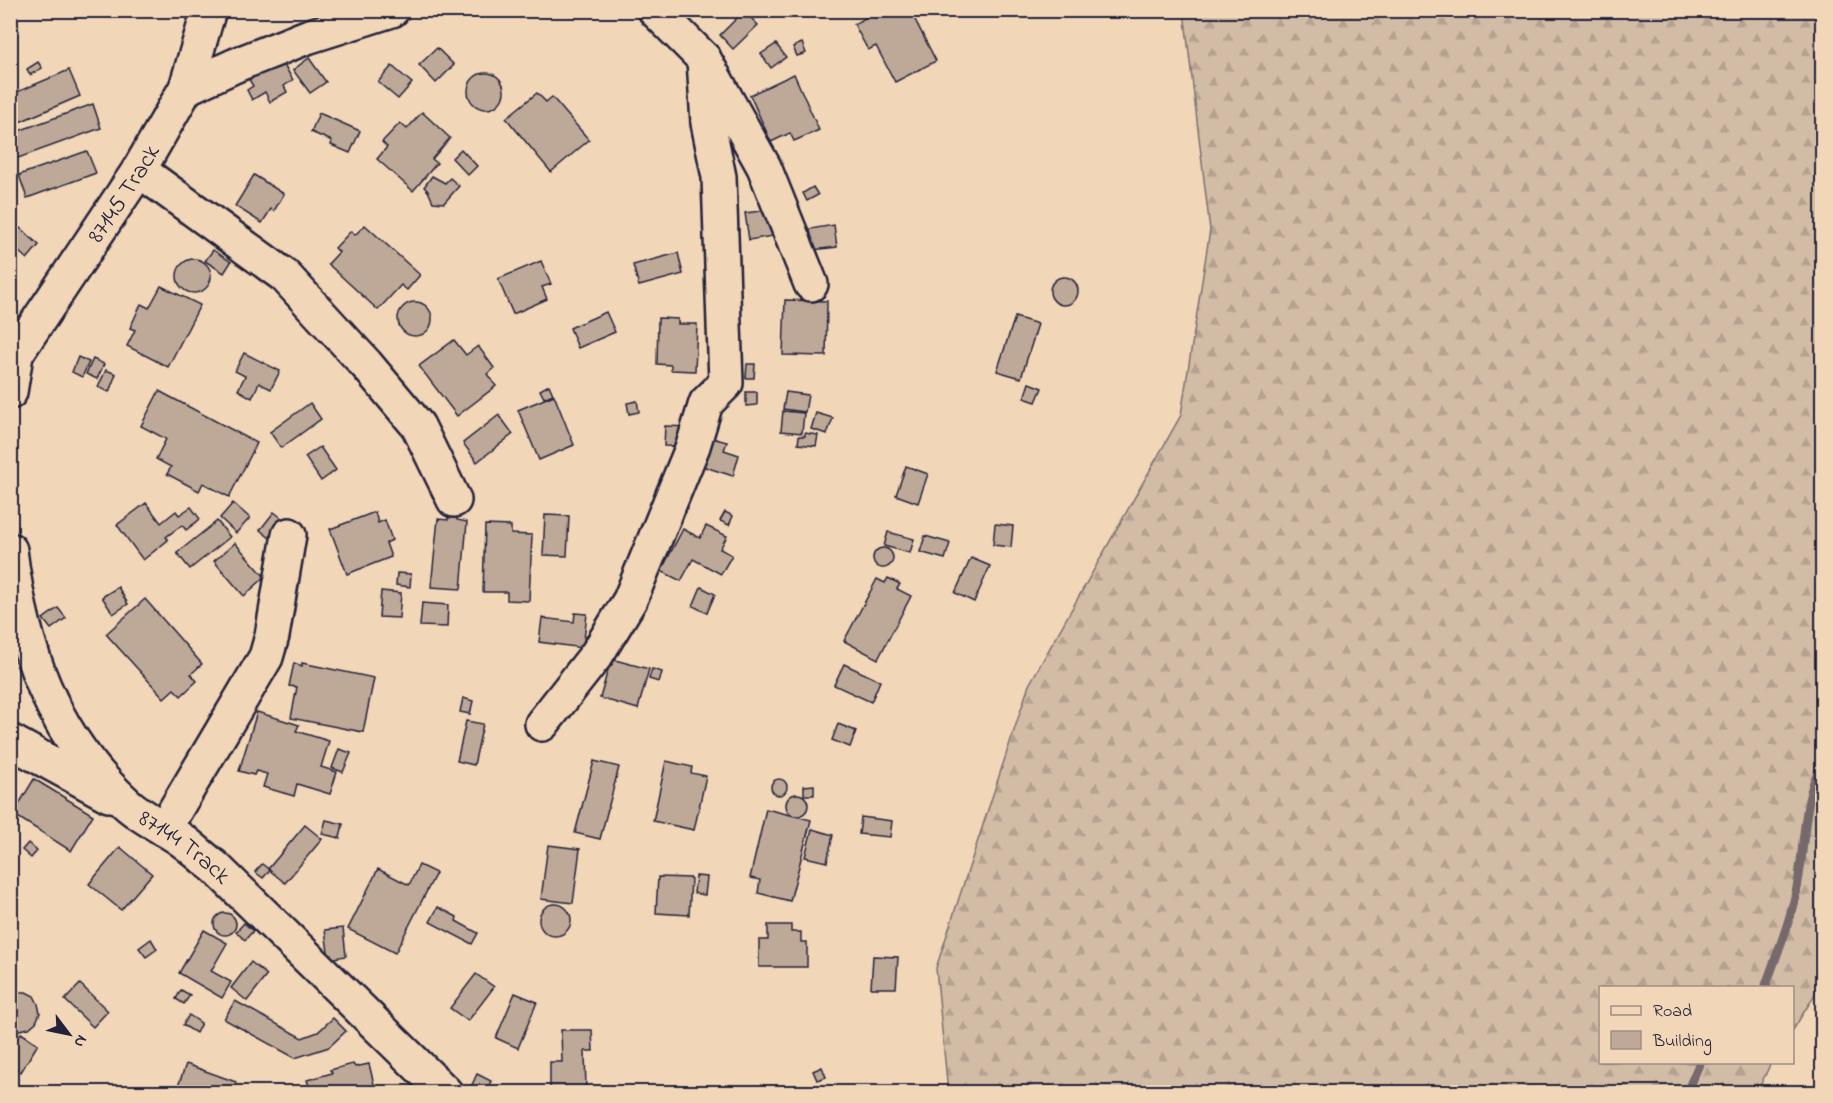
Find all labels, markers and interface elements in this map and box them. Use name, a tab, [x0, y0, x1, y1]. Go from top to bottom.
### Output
street label: 87145 Track	[80, 138, 170, 251]
street label: 87144 Track	[131, 802, 238, 894]
legend	[1599, 986, 1794, 1064]
text: Road	[1653, 999, 1692, 1025]
north arrow	[39, 1004, 99, 1064]
text: Building	[1652, 1029, 1712, 1056]
text: N	[67, 1030, 93, 1052]

